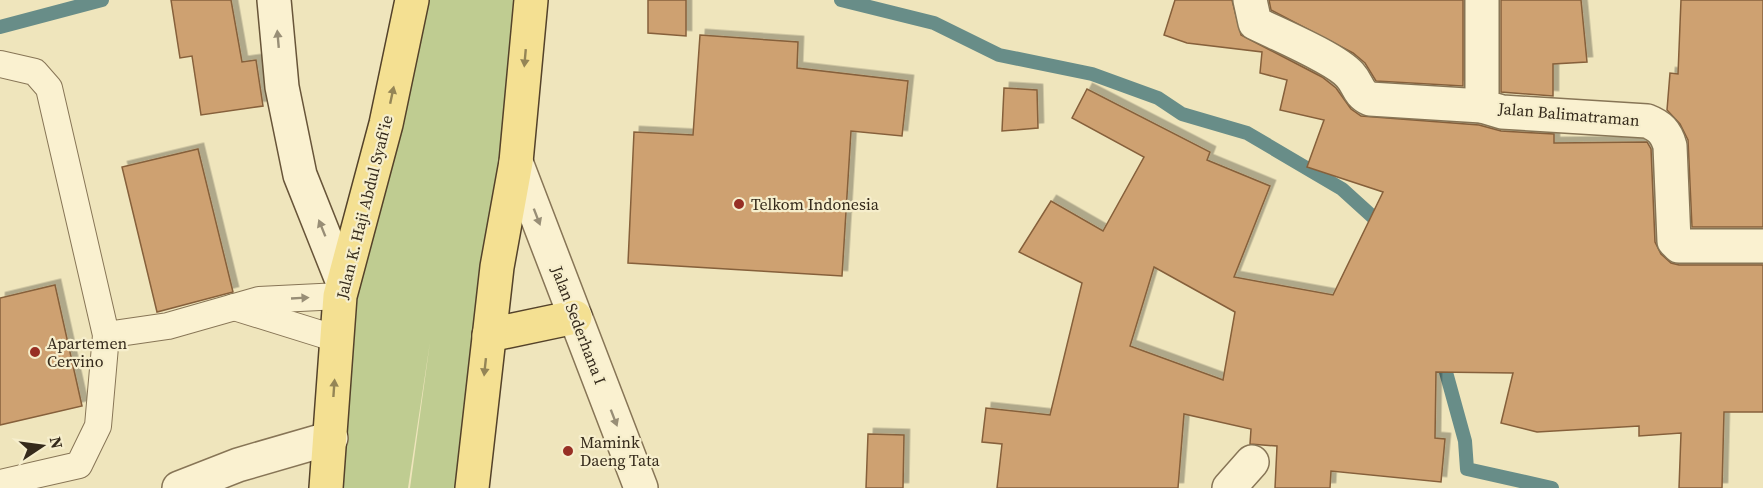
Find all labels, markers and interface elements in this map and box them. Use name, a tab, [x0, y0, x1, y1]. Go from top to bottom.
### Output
one-way arrow	[273, 30, 283, 49]
one-way arrow	[521, 49, 530, 68]
one-way arrow	[388, 85, 397, 104]
street label: Jalan Balimatraman	[1496, 97, 1641, 131]
street label: Jalan K. Haji Abdul Syafi'ie	[330, 113, 397, 302]
place label: Telkom Indonesia	[751, 193, 880, 215]
marker: Telkom Indonesia	[732, 197, 746, 211]
one-way arrow	[532, 208, 542, 226]
one-way arrow	[316, 219, 326, 237]
street label: Jalan Sederhana I	[546, 262, 612, 387]
one-way arrow	[290, 294, 309, 303]
place label: Apartemen Cervino	[47, 332, 128, 372]
marker: Apartemen Cervino	[28, 345, 42, 359]
one-way arrow	[481, 357, 490, 376]
one-way arrow	[329, 378, 339, 397]
one-way arrow	[609, 410, 619, 428]
north arrow	[12, 416, 72, 476]
place label: Mamink Daeng Tata	[580, 431, 660, 471]
text: N	[45, 434, 69, 451]
marker: Mamink Daeng Tata	[561, 444, 575, 458]

